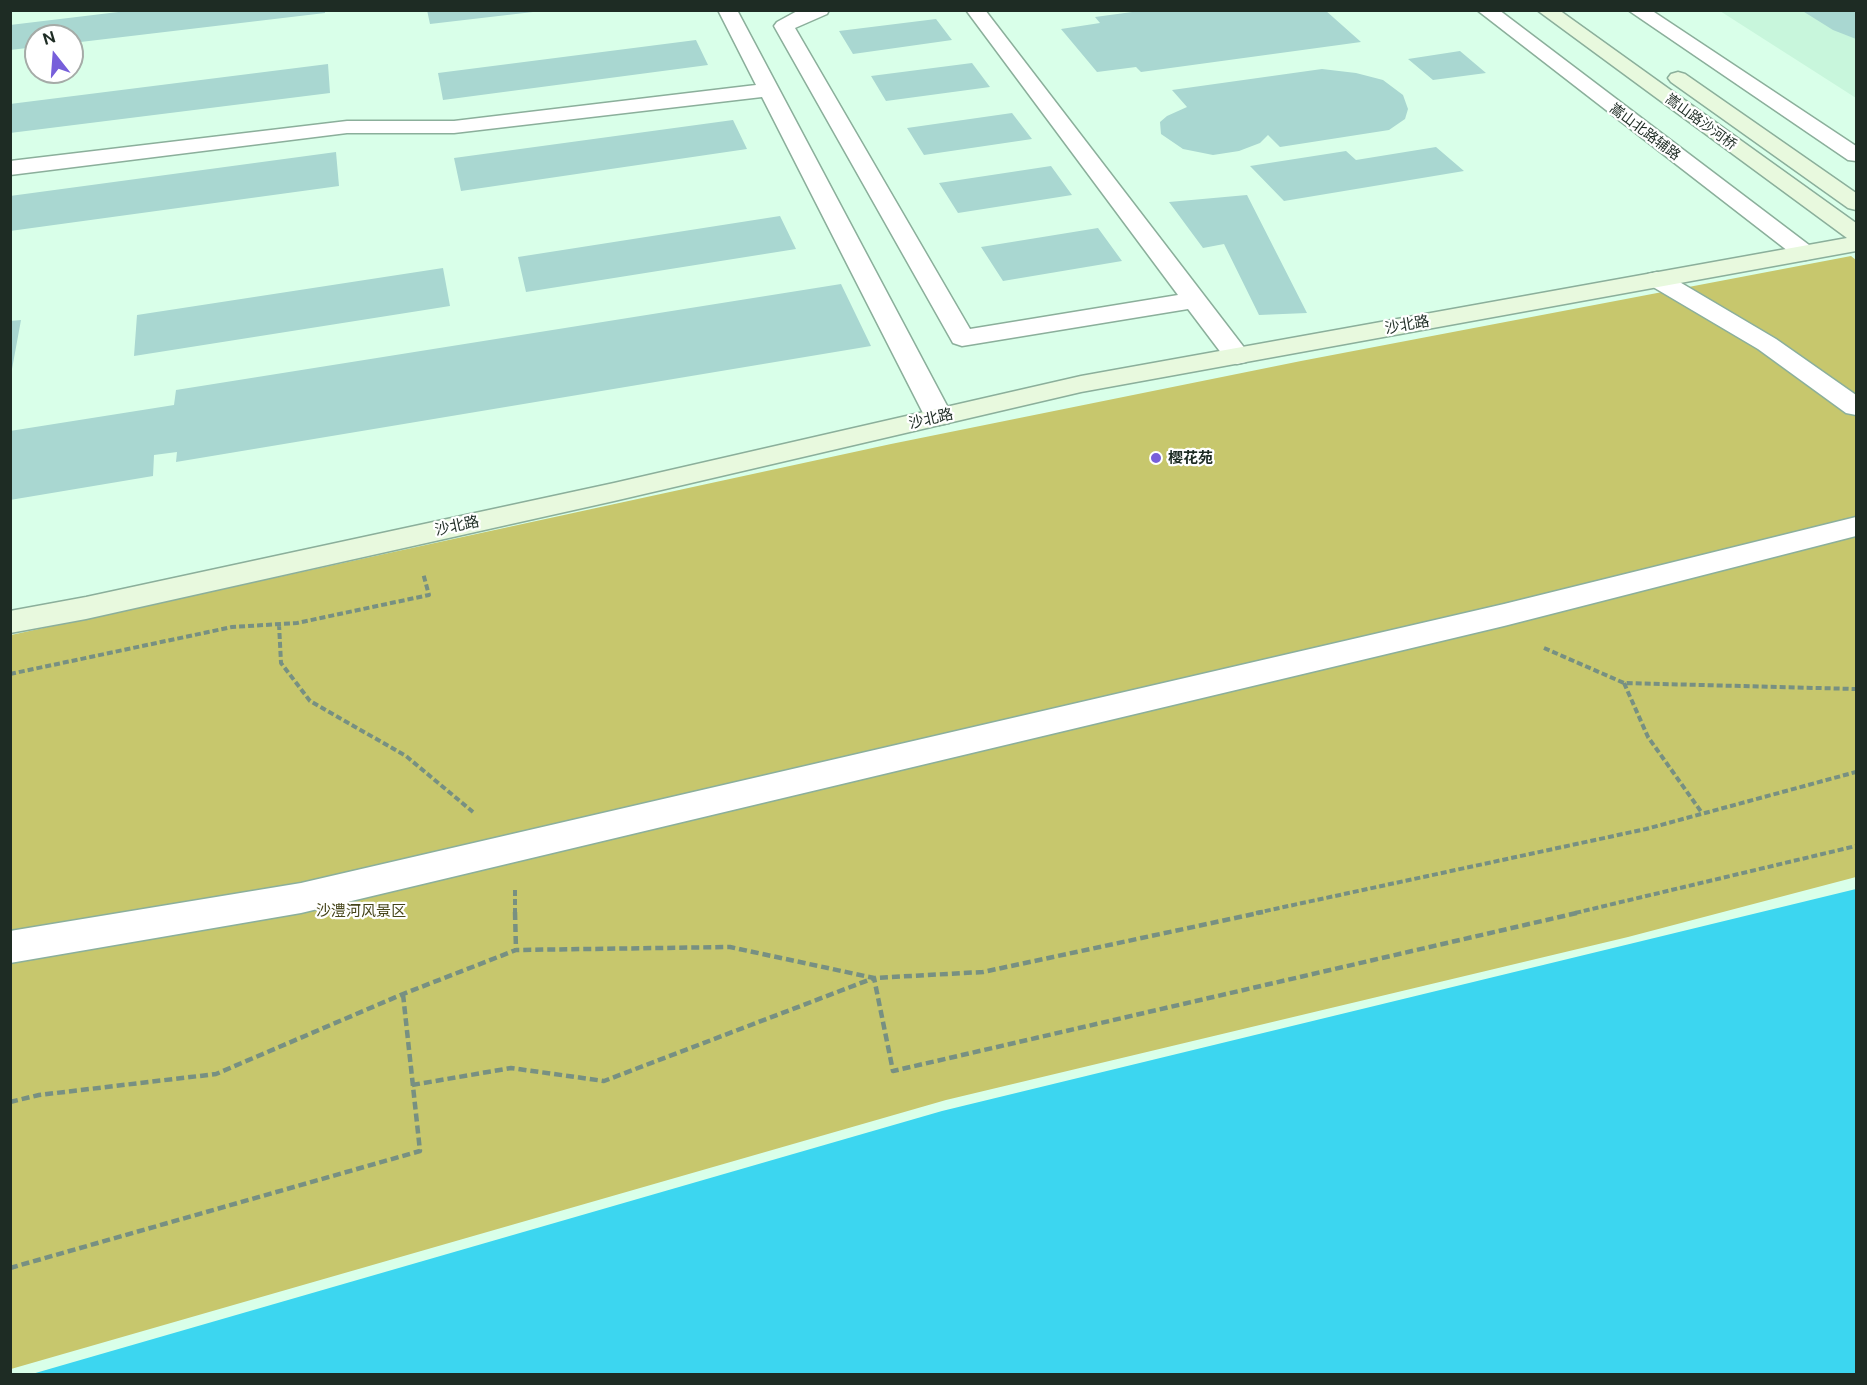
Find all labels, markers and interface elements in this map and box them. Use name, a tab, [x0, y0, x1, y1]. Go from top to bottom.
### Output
north arrow	[24, 24, 84, 84]
text: N	[40, 27, 58, 49]
street label: 嵩山路沙河桥	[1662, 91, 1740, 153]
street label: 嵩山北路辅路	[1606, 100, 1684, 164]
street label: 沙北路	[1383, 312, 1431, 338]
street label: 沙北路	[907, 405, 955, 433]
place label: 樱花苑	[1168, 449, 1213, 467]
marker: 樱花苑	[1149, 451, 1163, 465]
street label: 沙北路	[433, 513, 481, 539]
park label: 沙澧河风景区	[316, 902, 406, 920]

